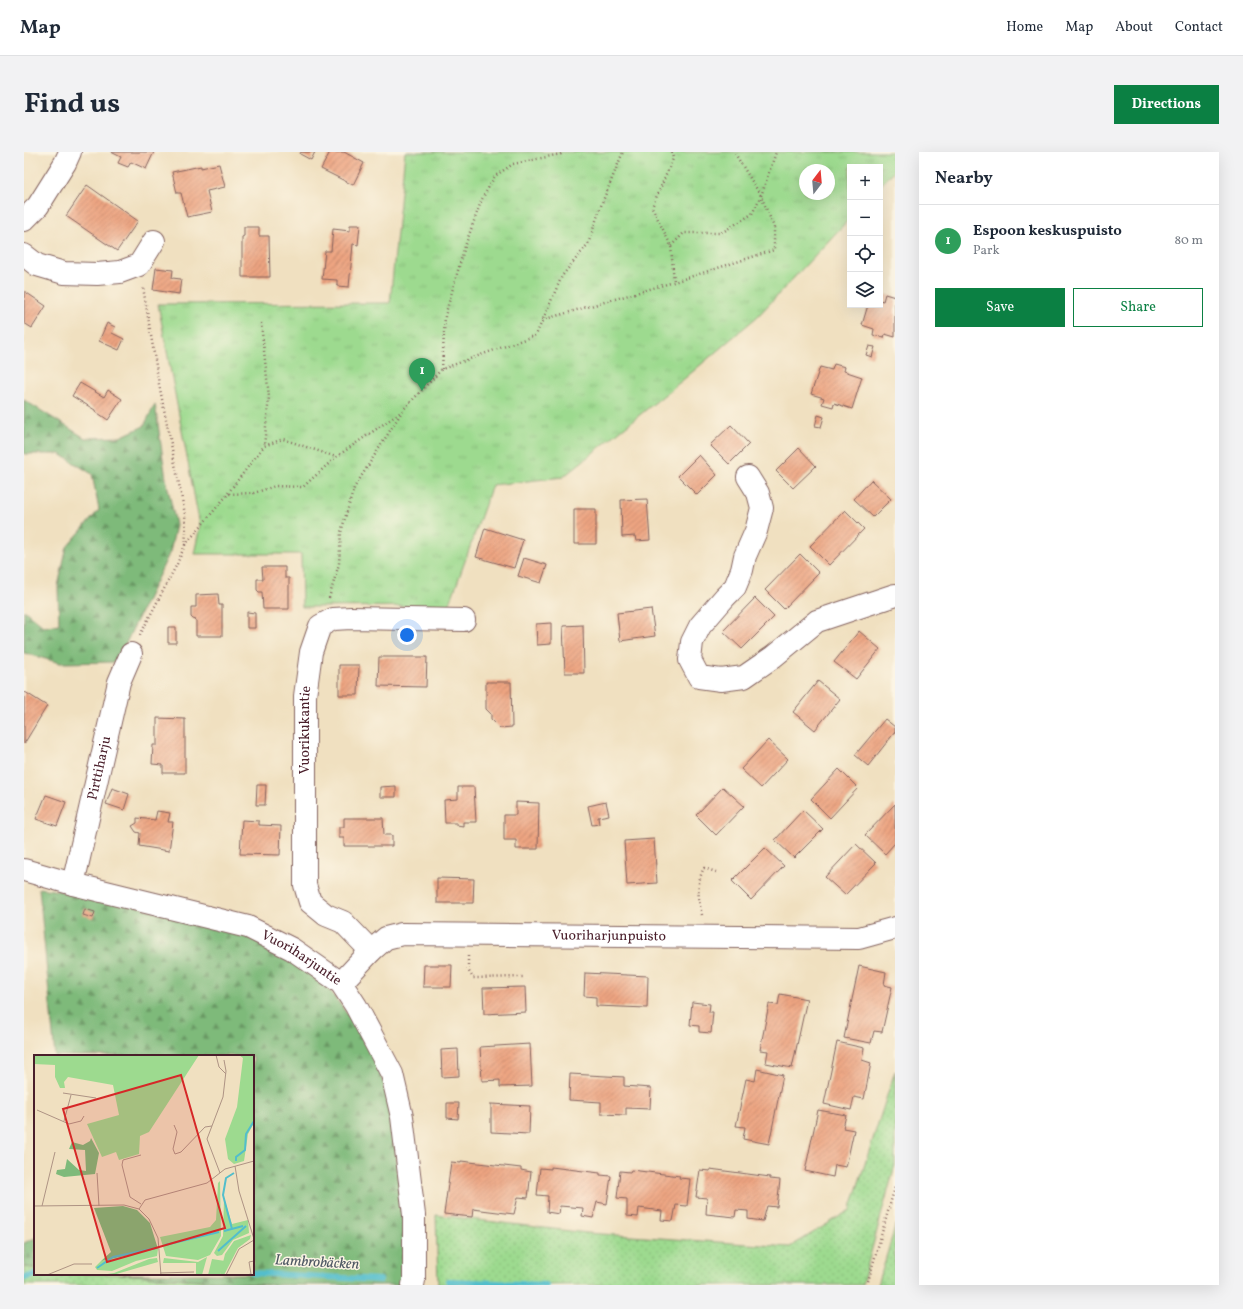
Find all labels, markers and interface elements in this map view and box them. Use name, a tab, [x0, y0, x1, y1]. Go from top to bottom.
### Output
text: Map	[20, 15, 61, 41]
text: Home	[1006, 18, 1043, 37]
text: Map	[1065, 18, 1093, 37]
text: About	[1115, 18, 1153, 37]
text: Contact	[1175, 18, 1223, 37]
text: Find us	[24, 85, 120, 124]
button: Directions	[1114, 85, 1219, 124]
north arrow	[799, 164, 835, 200]
map controls	[847, 164, 883, 308]
button: +	[847, 164, 883, 200]
text: Nearby	[935, 167, 993, 190]
button: −	[847, 200, 883, 236]
text: Espoon keskuspuisto	[973, 221, 1122, 242]
text: 1	[945, 232, 951, 250]
text: 80 m	[1174, 232, 1203, 250]
button: locate	[847, 236, 883, 272]
text: Park	[973, 242, 1000, 260]
button: layers	[847, 272, 883, 308]
button: Save	[935, 288, 1065, 327]
button: Share	[1073, 288, 1203, 327]
pin: 1	[409, 358, 435, 391]
your location	[397, 625, 417, 645]
street label: Vuorikukantie	[296, 684, 316, 774]
street label: Pirttiharju	[83, 734, 116, 802]
street label: Vuoriharjuntie	[258, 926, 346, 990]
street label: Vuoriharjunpuisto	[552, 926, 666, 946]
inset map	[34, 1055, 254, 1275]
water label: Lambrobäcken	[274, 1250, 360, 1276]

